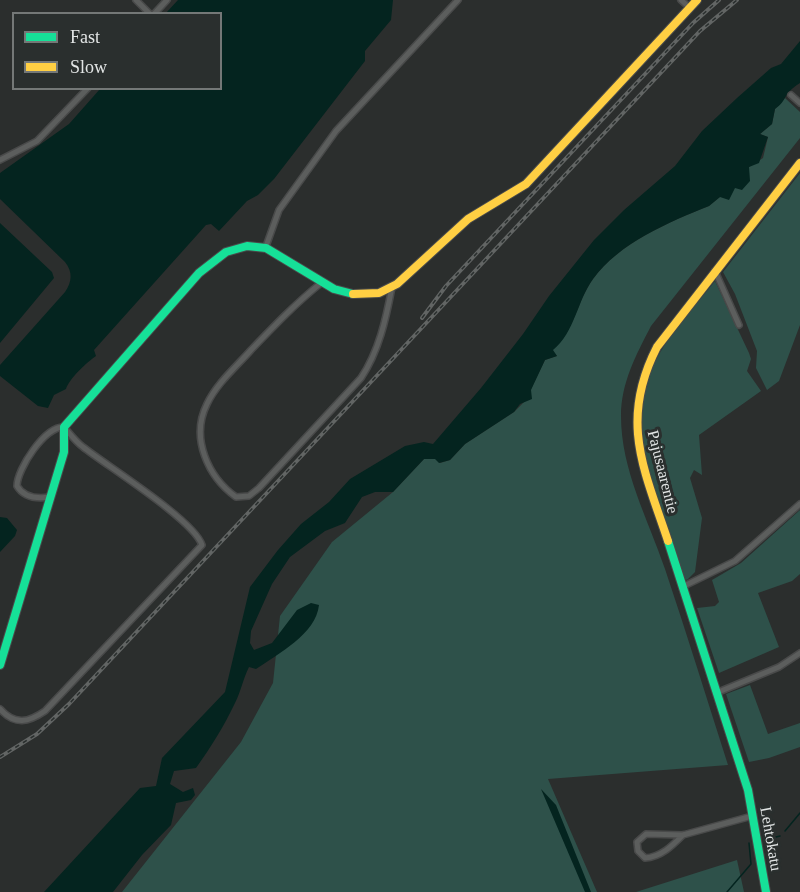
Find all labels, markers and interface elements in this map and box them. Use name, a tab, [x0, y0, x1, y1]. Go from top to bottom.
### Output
legend	[12, 12, 222, 90]
text: Fast	[70, 27, 100, 47]
text: Slow	[70, 57, 107, 77]
street label: Pajusaarentie	[642, 428, 682, 516]
street label: Lehtokatu	[755, 805, 785, 873]

